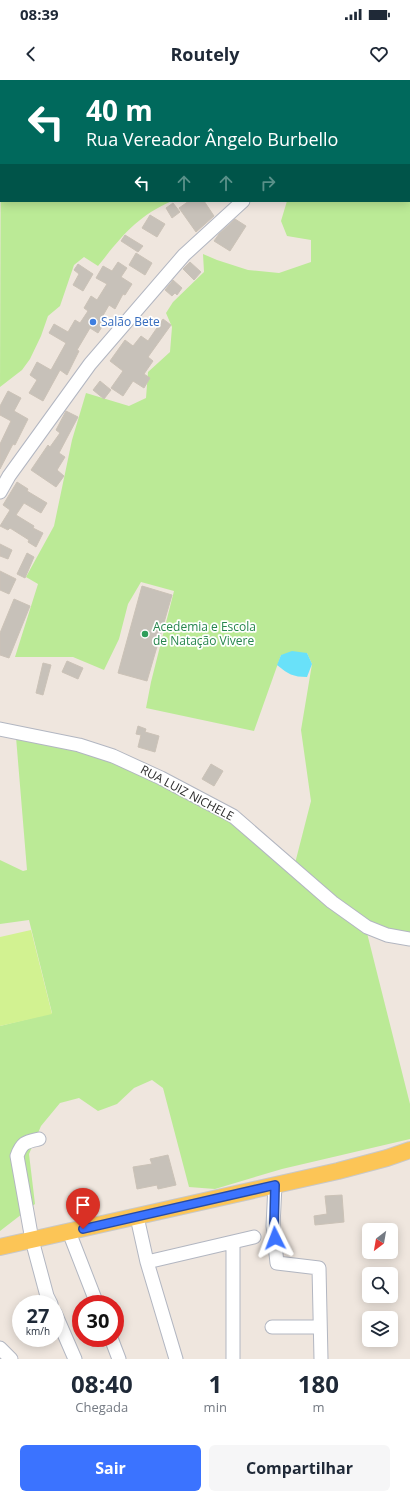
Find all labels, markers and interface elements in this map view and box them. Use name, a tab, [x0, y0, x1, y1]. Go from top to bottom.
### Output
text: 08:39	[20, 4, 59, 24]
text: Routely	[170, 42, 240, 66]
icon: back	[20, 43, 42, 65]
icon: heart	[368, 43, 390, 65]
text: 40 m	[86, 91, 153, 129]
icon: left	[20, 96, 72, 148]
text: Rua Vereador Ângelo Burbello	[86, 127, 338, 151]
icon: left	[131, 172, 153, 194]
icon: ahead	[173, 172, 195, 194]
icon: ahead	[215, 172, 237, 194]
icon: right	[257, 172, 279, 194]
place label: Salão Bete	[101, 313, 160, 330]
marker: Salão Bete	[88, 317, 98, 327]
place label: Acedemia e Escola de Natação Vivere	[153, 618, 256, 649]
marker: Acedemia e Escola de Natação Vivere	[140, 629, 150, 639]
street label: RUA LUIZ NICHELE	[138, 761, 237, 824]
pin	[66, 1188, 100, 1229]
icon: arrive	[72, 1194, 94, 1216]
position arrow	[254, 1217, 296, 1259]
north arrow	[362, 1223, 398, 1259]
map controls	[362, 1223, 398, 1347]
button: search	[362, 1267, 398, 1303]
speed limit sign: 30	[72, 1295, 124, 1347]
text: 27	[27, 1302, 49, 1329]
button: layers	[362, 1311, 398, 1347]
text: km/h	[26, 1324, 50, 1338]
text: 08:40	[71, 1367, 133, 1400]
text: 1	[208, 1367, 222, 1400]
text: 180	[298, 1367, 339, 1400]
text: Chegada	[75, 1398, 128, 1416]
text: min	[204, 1398, 227, 1416]
text: m	[312, 1398, 324, 1416]
button: Sair	[20, 1445, 201, 1491]
button: Compartilhar	[209, 1445, 390, 1491]

